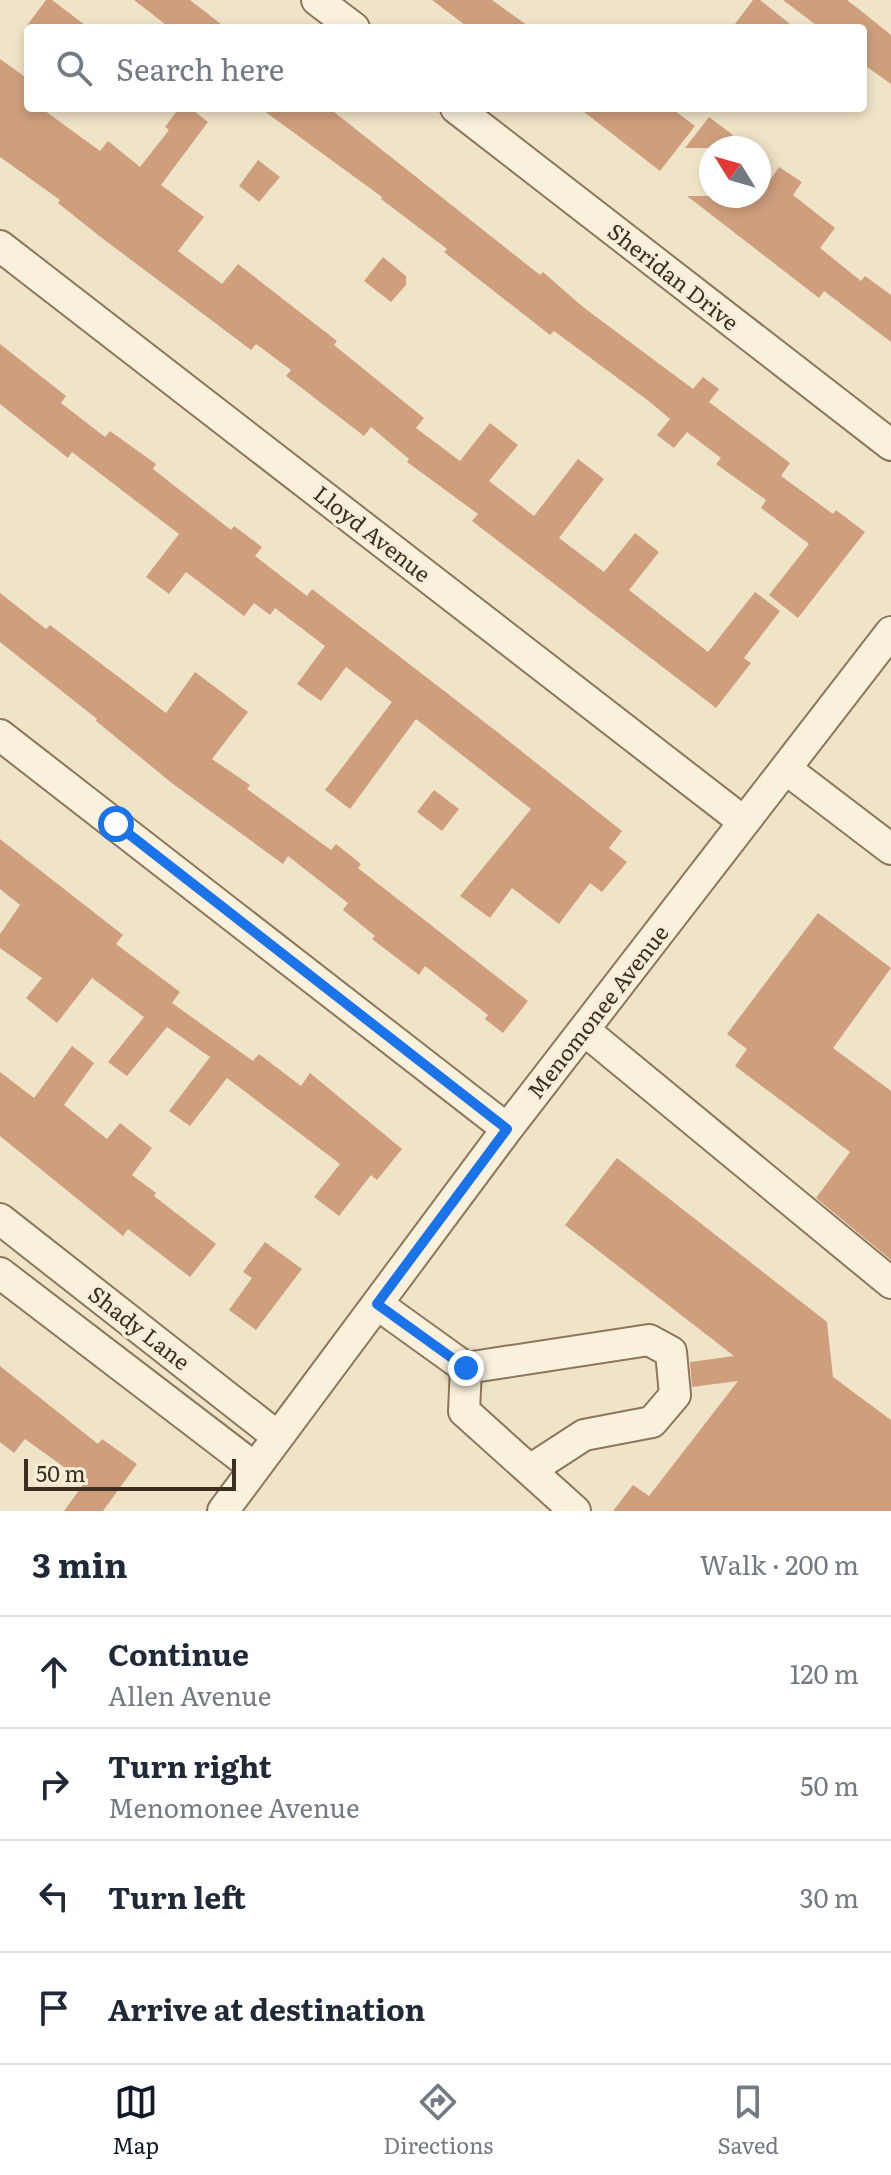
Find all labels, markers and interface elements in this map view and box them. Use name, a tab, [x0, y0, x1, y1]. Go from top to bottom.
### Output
search box	[24, 24, 867, 112]
icon: search	[52, 46, 96, 90]
text: Search here	[116, 46, 284, 90]
north arrow	[699, 136, 771, 208]
street label: Sheridan Drive	[601, 214, 746, 338]
street label: Lloyd Avenue	[307, 477, 438, 589]
route start	[98, 806, 134, 842]
street label: Menomonee Avenue	[518, 917, 675, 1105]
street label: Shady Lane	[82, 1277, 198, 1377]
route end	[448, 1350, 484, 1386]
scale bar	[24, 1455, 236, 1491]
text: 50 m	[36, 1456, 86, 1489]
text: 3 min	[32, 1538, 128, 1588]
text: Walk · 200 m	[700, 1544, 859, 1583]
text: Continue	[108, 1631, 249, 1675]
icon: ahead	[32, 1650, 76, 1694]
text: 120 m	[790, 1653, 859, 1692]
text: Allen Avenue	[108, 1675, 271, 1714]
text: Turn right	[108, 1743, 272, 1787]
icon: right	[32, 1762, 76, 1806]
text: 50 m	[800, 1765, 859, 1804]
text: Menomonee Avenue	[108, 1787, 359, 1826]
icon: left	[32, 1874, 76, 1918]
text: Turn left	[108, 1874, 246, 1918]
text: 30 m	[799, 1877, 859, 1916]
icon: arrive	[32, 1986, 76, 2030]
text: Arrive at destination	[108, 1986, 425, 2030]
tab: Map	[112, 2080, 159, 2161]
tab: Directions	[383, 2080, 493, 2161]
tab: Saved	[718, 2080, 779, 2161]

